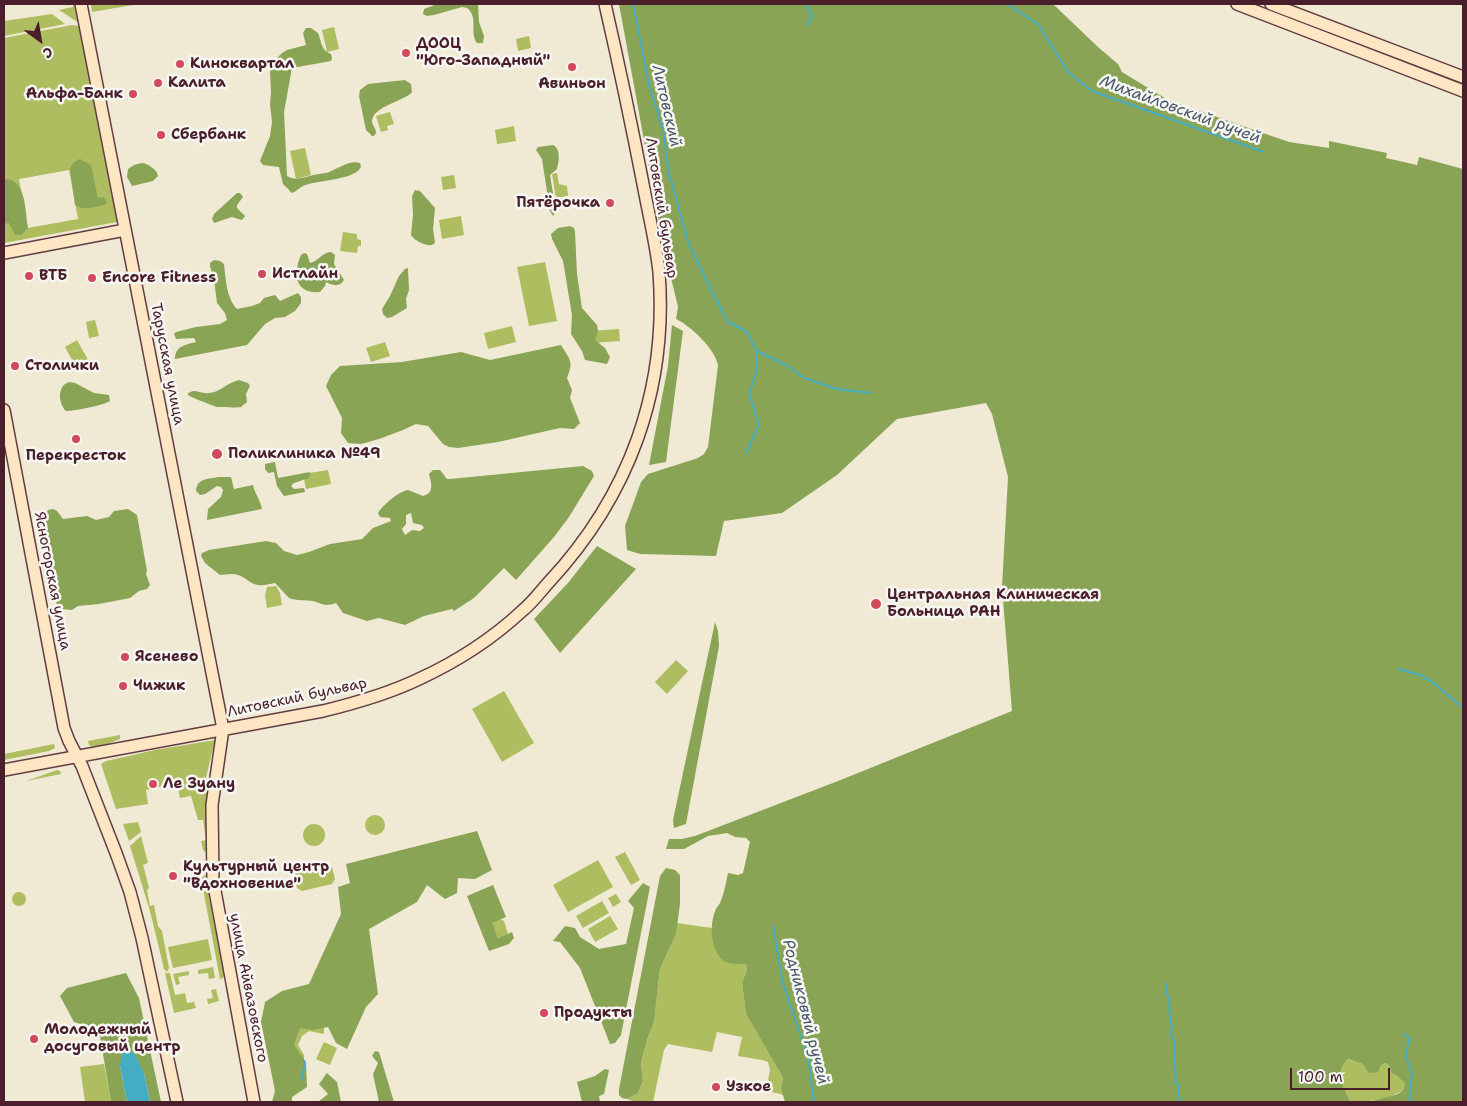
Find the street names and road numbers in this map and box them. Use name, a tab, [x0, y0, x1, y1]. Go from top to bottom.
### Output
street label: Литовский бульвар	[641, 136, 681, 280]
street label: Тарусская улица	[146, 301, 188, 427]
street label: Ясногорская улица	[30, 510, 74, 652]
street label: Литовский бульвар	[225, 674, 369, 722]
street label: улица Айвазовского	[225, 912, 271, 1064]

